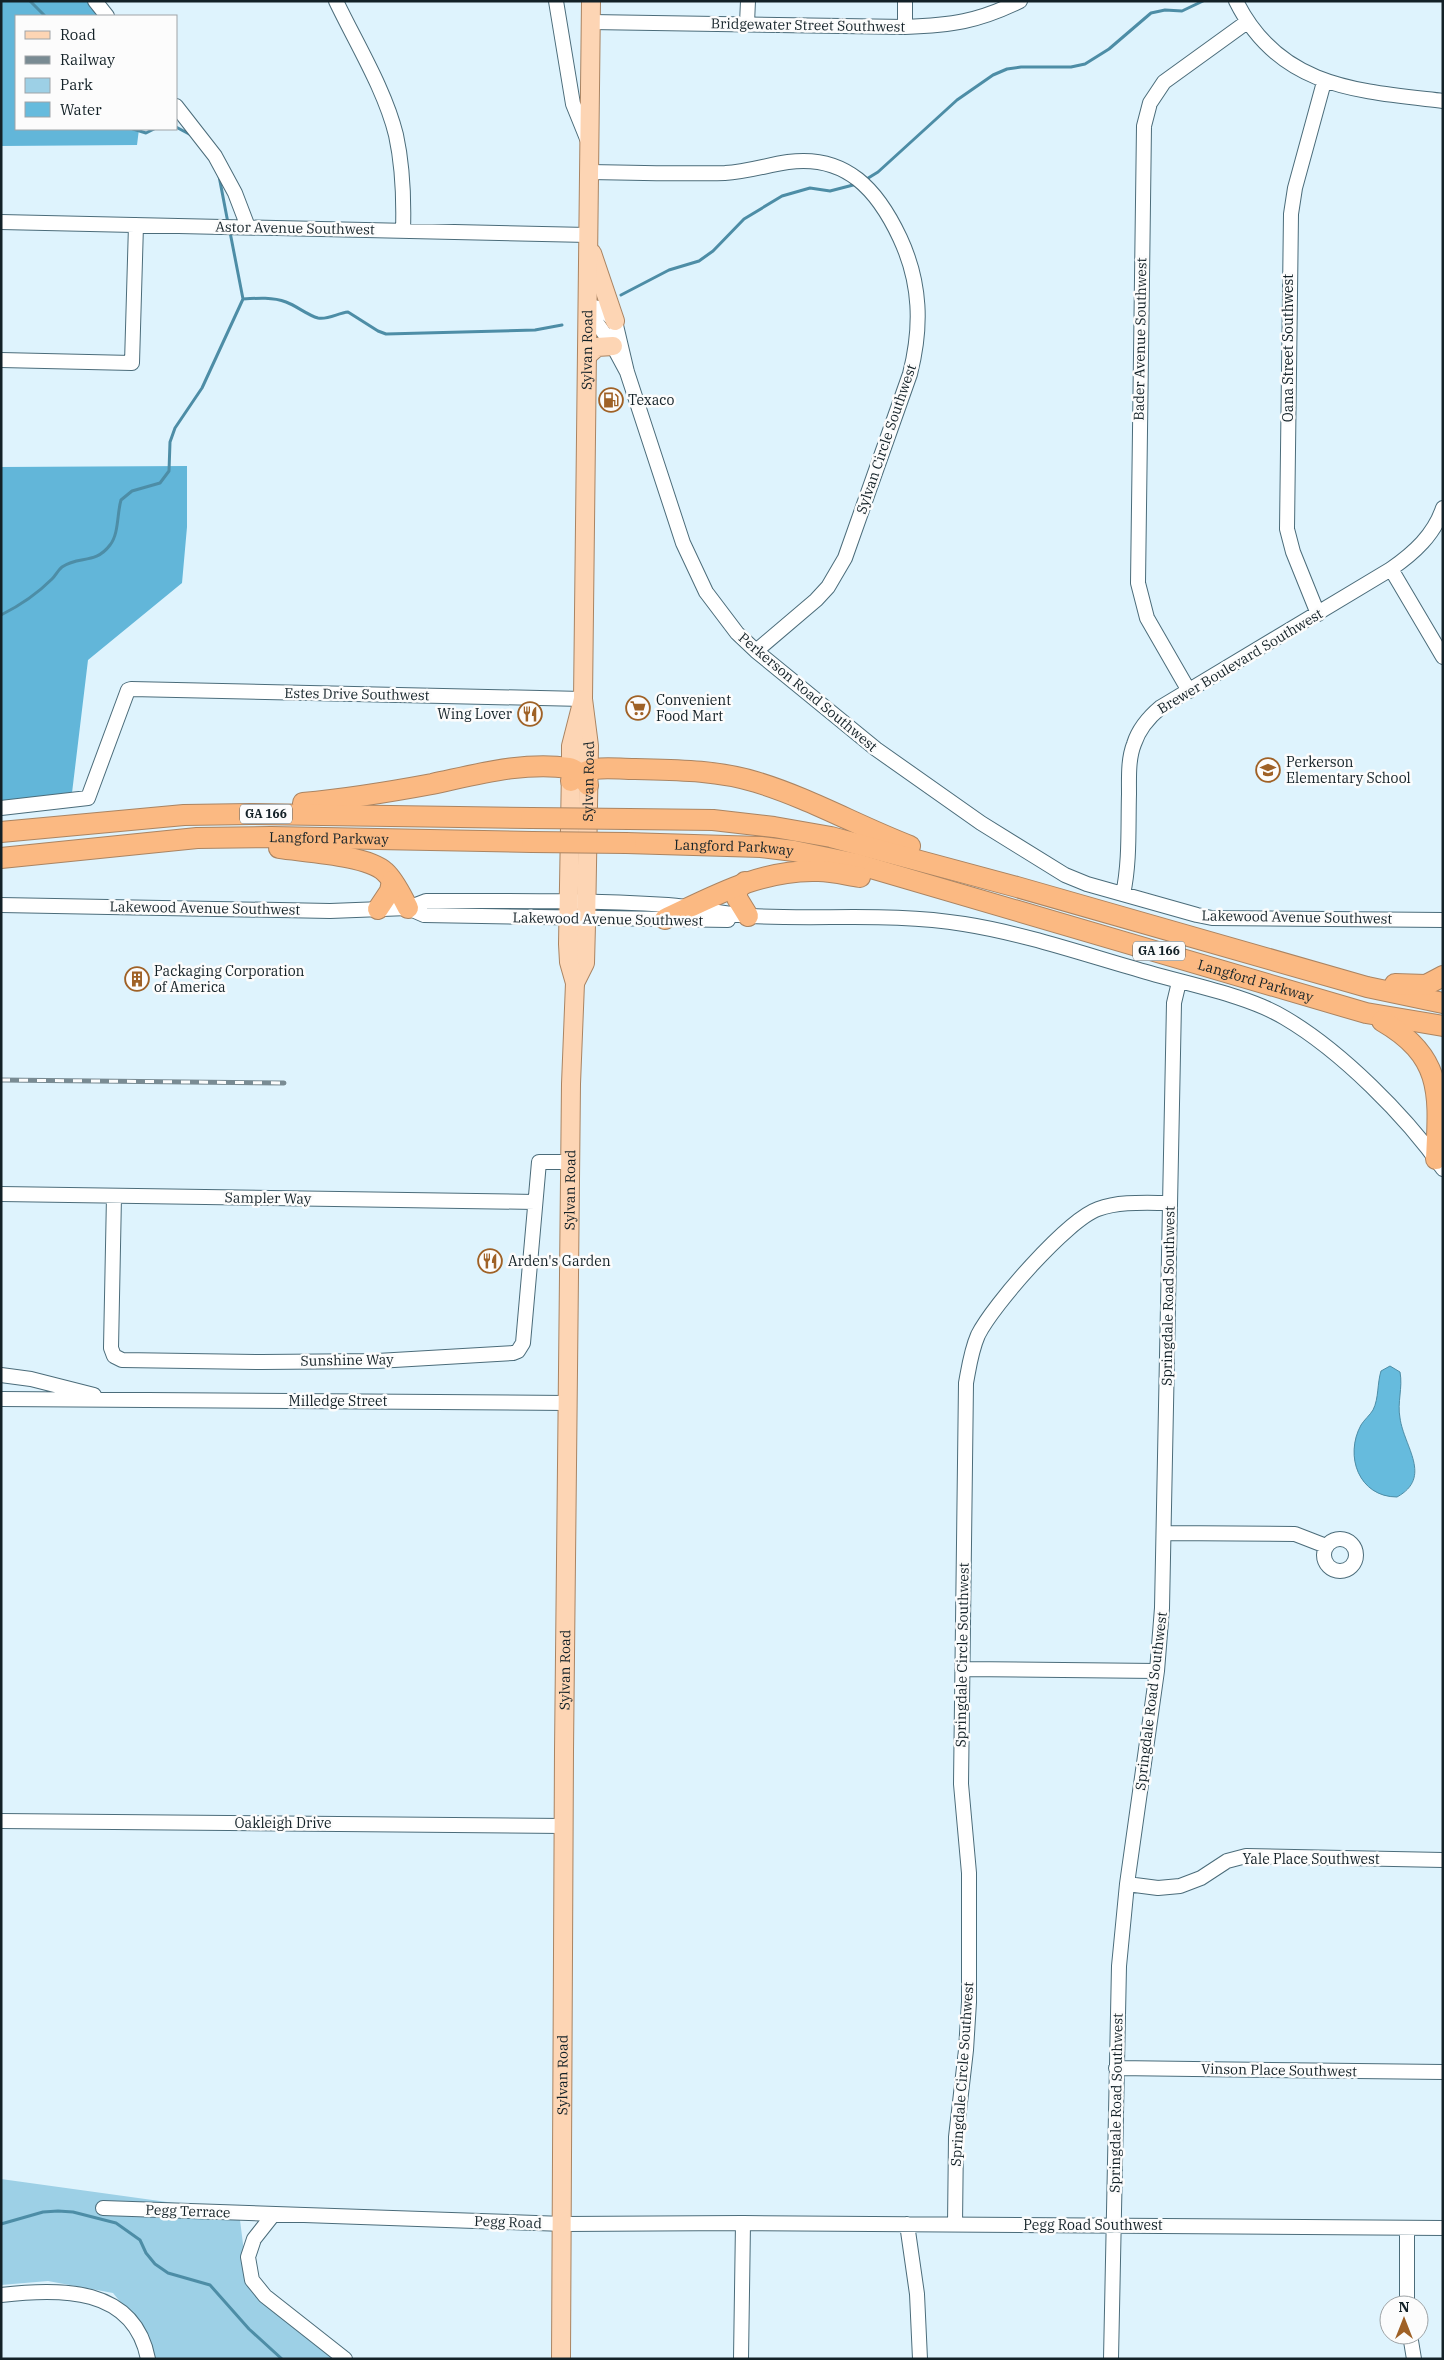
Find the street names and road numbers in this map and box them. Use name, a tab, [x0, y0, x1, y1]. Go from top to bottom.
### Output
street label: Bridgewater Street Southwest	[711, 14, 905, 36]
street label: Astor Avenue Southwest	[215, 218, 375, 238]
street label: Bader Avenue Southwest	[1130, 257, 1150, 421]
street label: Oana Street Southwest	[1279, 274, 1297, 422]
street label: Sylvan Road	[578, 309, 596, 390]
street label: Sylvan Circle Southwest	[852, 362, 920, 516]
street label: Brewer Boulevard Southwest	[1154, 604, 1326, 718]
street label: Perkerson Road Southwest	[735, 629, 881, 755]
street label: Estes Drive Southwest	[284, 684, 430, 704]
street label: Sylvan Road	[579, 740, 598, 822]
road number: GA 166	[240, 804, 292, 824]
street label: Langford Parkway	[269, 828, 389, 848]
street label: Langford Parkway	[674, 835, 795, 860]
street label: Lakewood Avenue Southwest	[109, 897, 301, 919]
street label: Lakewood Avenue Southwest	[1201, 906, 1393, 928]
street label: Lakewood Avenue Southwest	[512, 908, 704, 930]
road number: GA 166	[1133, 941, 1185, 960]
street label: Langford Parkway	[1196, 955, 1316, 1006]
street label: Sylvan Road	[560, 1149, 579, 1230]
street label: Sampler Way	[225, 1188, 312, 1208]
street label: Springdale Road Southwest	[1157, 1206, 1179, 1386]
street label: Sunshine Way	[300, 1350, 394, 1370]
street label: Milledge Street	[289, 1392, 387, 1410]
street label: Springdale Circle Southwest	[951, 1562, 973, 1748]
street label: Springdale Road Southwest	[1131, 1611, 1171, 1791]
street label: Sylvan Road	[555, 1629, 574, 1710]
street label: Oakleigh Drive	[235, 1814, 331, 1832]
street label: Yale Place Southwest	[1242, 1850, 1380, 1868]
street label: Springdale Circle Southwest	[947, 1981, 977, 2167]
street label: Springdale Road Southwest	[1105, 2013, 1127, 2193]
street label: Sylvan Road	[553, 2034, 572, 2115]
street label: Vinson Place Southwest	[1201, 2060, 1357, 2080]
street label: Pegg Terrace	[145, 2201, 231, 2221]
street label: Pegg Road	[474, 2212, 543, 2232]
street label: Pegg Road Southwest	[1023, 2216, 1163, 2234]

